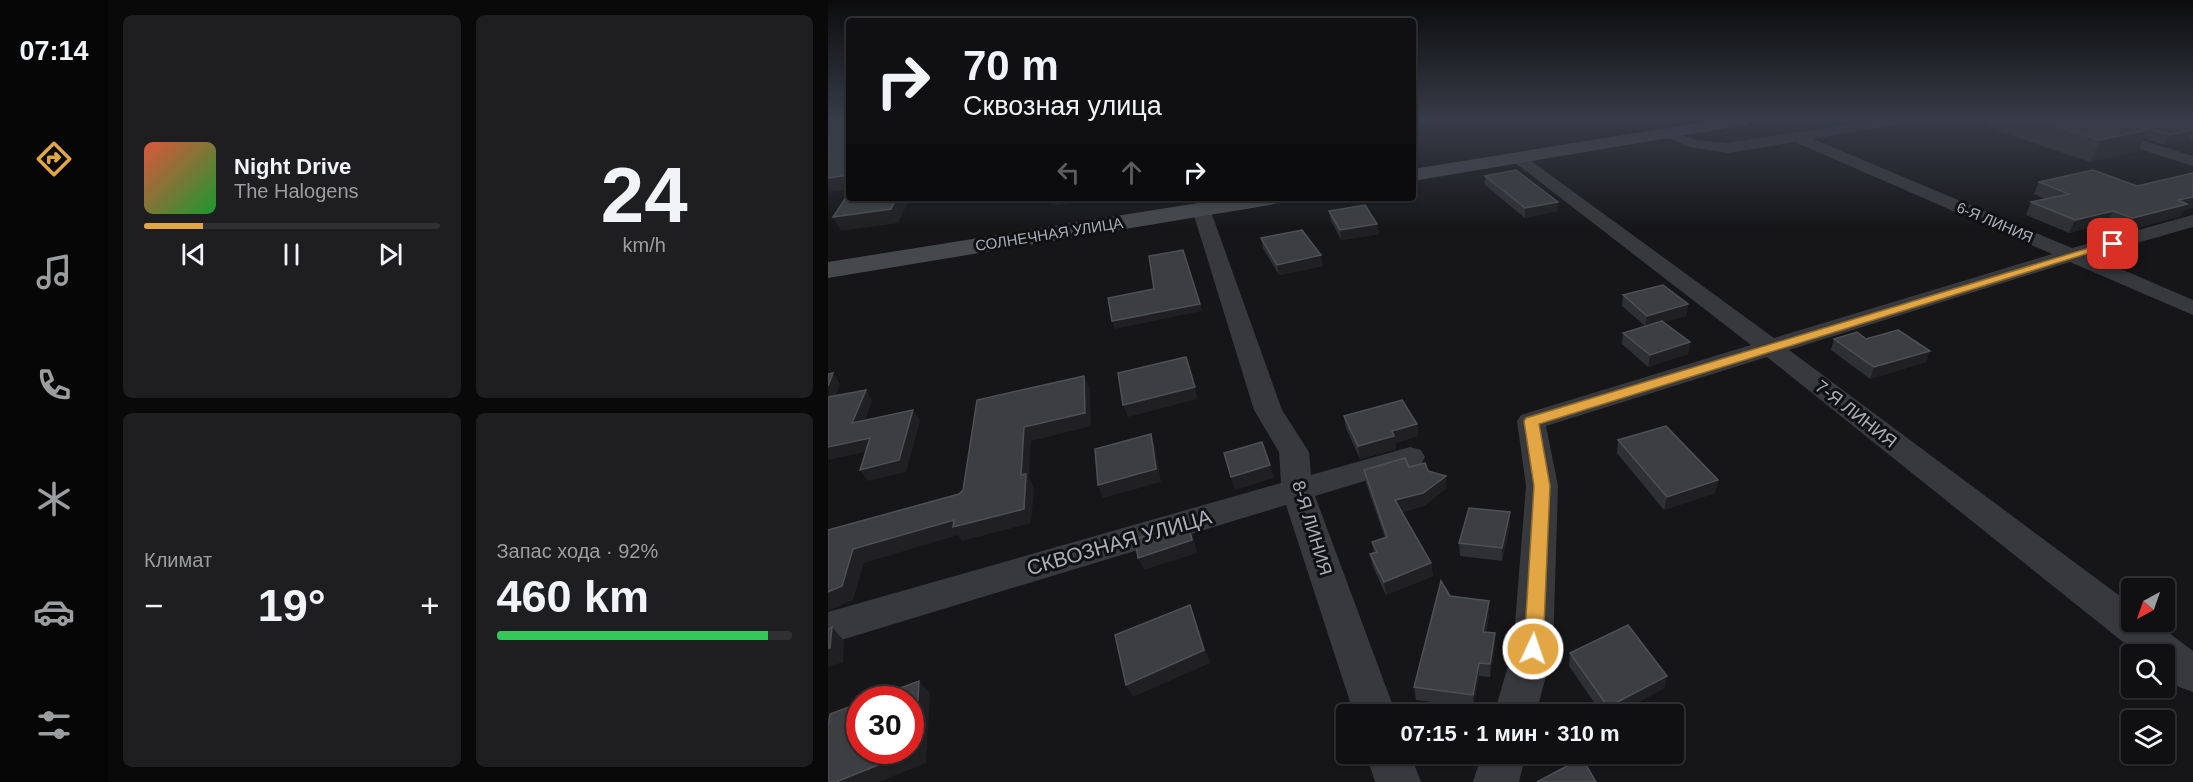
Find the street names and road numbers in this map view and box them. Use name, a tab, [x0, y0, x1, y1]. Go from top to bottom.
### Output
street label: 6-Я ЛИНИЯ	[1954, 198, 2036, 246]
street label: СОЛНЕЧНАЯ УЛИЦА	[974, 214, 1124, 254]
street label: 7-Я ЛИНИЯ	[1811, 376, 1901, 452]
street label: 8-Я ЛИНИЯ	[1288, 478, 1336, 578]
street label: СКВОЗНАЯ УЛИЦА	[1024, 505, 1214, 579]

